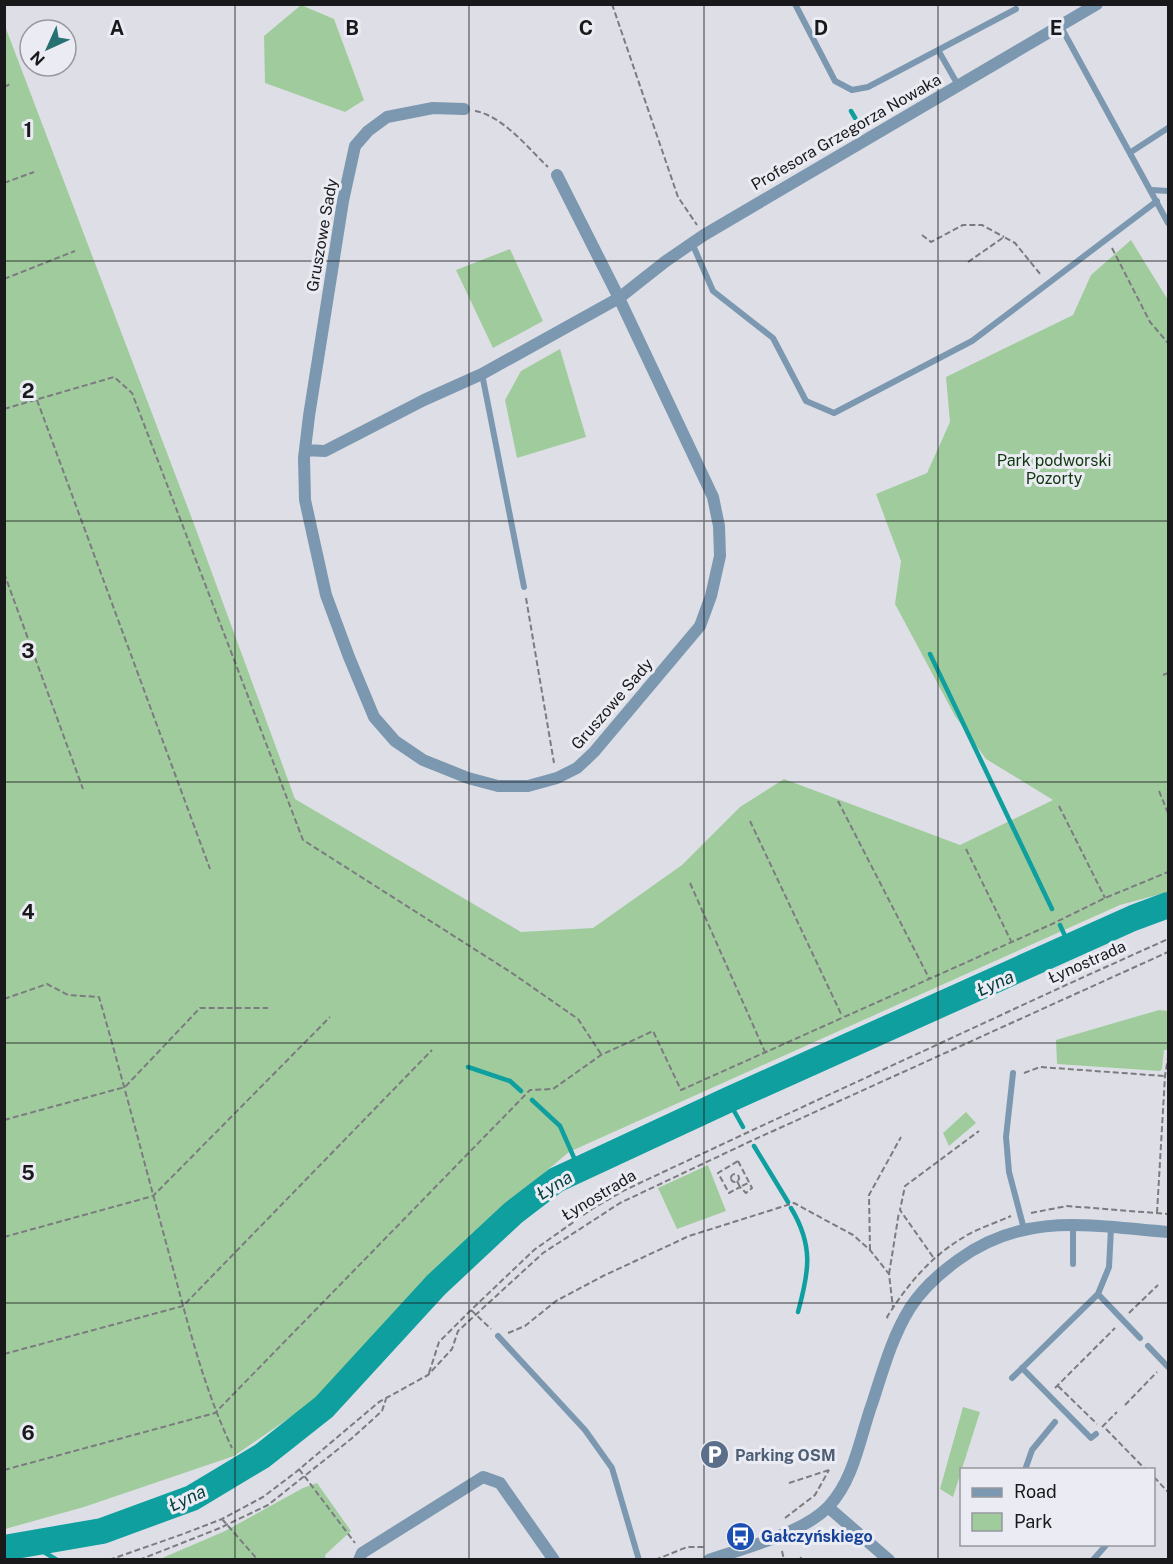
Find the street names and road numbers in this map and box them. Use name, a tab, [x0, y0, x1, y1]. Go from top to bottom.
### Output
street label: Profesora Grzegorza Nowaka	[748, 70, 944, 194]
street label: Gruszowe Sady	[303, 176, 341, 293]
street label: Gruszowe Sady	[567, 654, 657, 754]
street label: Łynostrada	[1045, 936, 1129, 988]
street label: Łynostrada	[559, 1166, 639, 1224]

